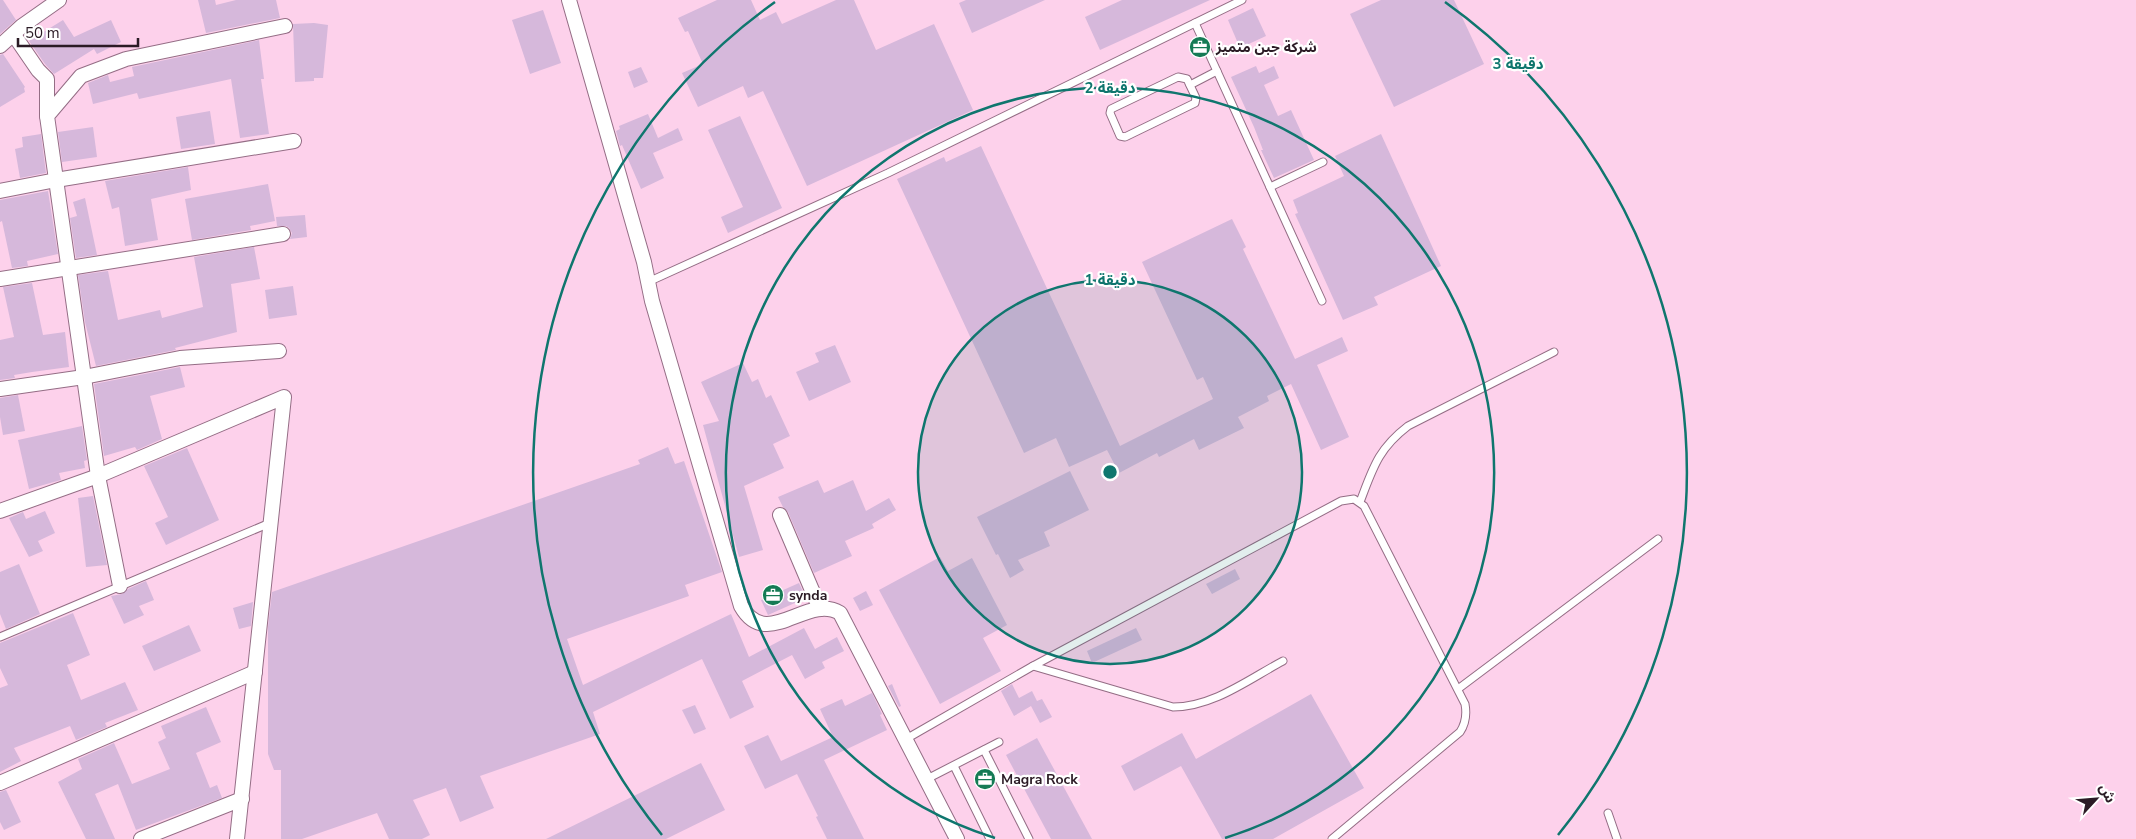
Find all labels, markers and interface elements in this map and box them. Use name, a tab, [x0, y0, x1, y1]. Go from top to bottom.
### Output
scale bar	[18, 15, 138, 47]
text: 50 m	[25, 23, 60, 43]
office icon: شركة جبن متميز	[1188, 35, 1212, 59]
place label: شركة جبن متميز	[1215, 38, 1317, 57]
text: 3 دقيقة	[1493, 54, 1544, 74]
text: 2 دقيقة	[1085, 78, 1136, 98]
text: 1 دقيقة	[1085, 270, 1136, 290]
centre of rings	[1101, 463, 1119, 481]
office icon: synda	[761, 583, 785, 607]
place label: synda	[789, 586, 827, 605]
office icon: Magra Rock	[973, 767, 997, 791]
place label: Magra Rock	[1001, 770, 1078, 789]
north arrow	[2071, 774, 2121, 824]
text: ش	[2094, 781, 2120, 806]

